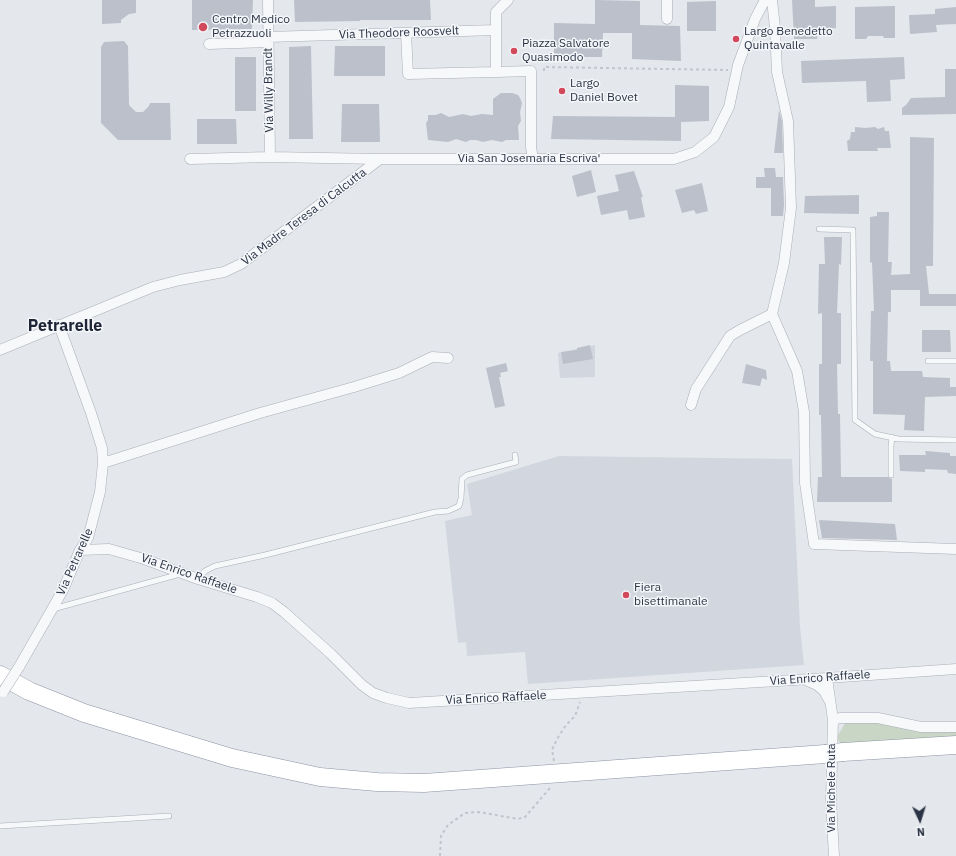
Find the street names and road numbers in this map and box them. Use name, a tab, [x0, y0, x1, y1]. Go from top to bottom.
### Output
street label: Via Theodore Roosvelt	[339, 24, 459, 42]
street label: Via Willy Brandt	[261, 47, 277, 133]
street label: Via San Josemaria Escriva'	[458, 152, 600, 166]
street label: Via Madre Teresa di Calcutta	[239, 165, 369, 269]
street label: Via Petrarelle	[54, 526, 96, 598]
street label: Via Enrico Raffaele	[139, 551, 239, 597]
street label: Via Enrico Raffaele	[769, 667, 871, 689]
street label: Via Enrico Raffaele	[445, 688, 547, 708]
street label: Via Michele Ruta	[825, 743, 839, 833]

